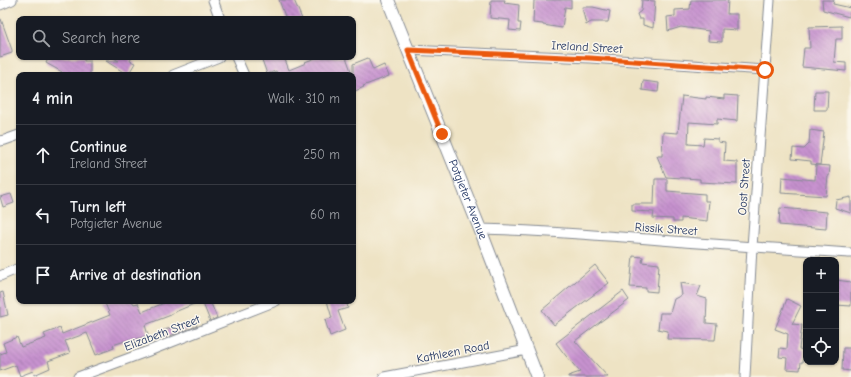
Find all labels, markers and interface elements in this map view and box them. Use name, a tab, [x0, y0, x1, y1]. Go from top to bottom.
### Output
search box	[16, 16, 356, 60]
icon: search	[30, 27, 52, 49]
text: Search here	[62, 29, 140, 47]
street label: Ireland Street	[551, 38, 623, 56]
route start	[756, 61, 774, 79]
text: 4 min	[32, 89, 73, 108]
text: Walk · 310 m	[268, 91, 340, 106]
route end	[433, 125, 451, 143]
text: Continue	[70, 138, 127, 156]
icon: ahead	[32, 144, 54, 166]
text: 250 m	[303, 147, 340, 162]
text: Ireland Street	[70, 156, 147, 171]
street label: Potgieter Avenue	[446, 157, 490, 242]
street label: Oost Street	[735, 158, 753, 216]
text: Turn left	[70, 198, 126, 216]
icon: left	[32, 204, 54, 226]
text: 60 m	[310, 207, 340, 222]
text: Potgieter Avenue	[70, 216, 162, 231]
street label: Rissik Street	[634, 220, 698, 238]
map controls	[803, 257, 839, 365]
button: +	[803, 257, 839, 293]
icon: arrive	[32, 264, 54, 286]
text: Arrive at destination	[70, 266, 201, 284]
button: −	[803, 293, 839, 329]
street label: Elizabeth Street	[122, 312, 202, 354]
button: locate	[803, 329, 839, 365]
street label: Kathleen Road	[415, 338, 491, 366]

